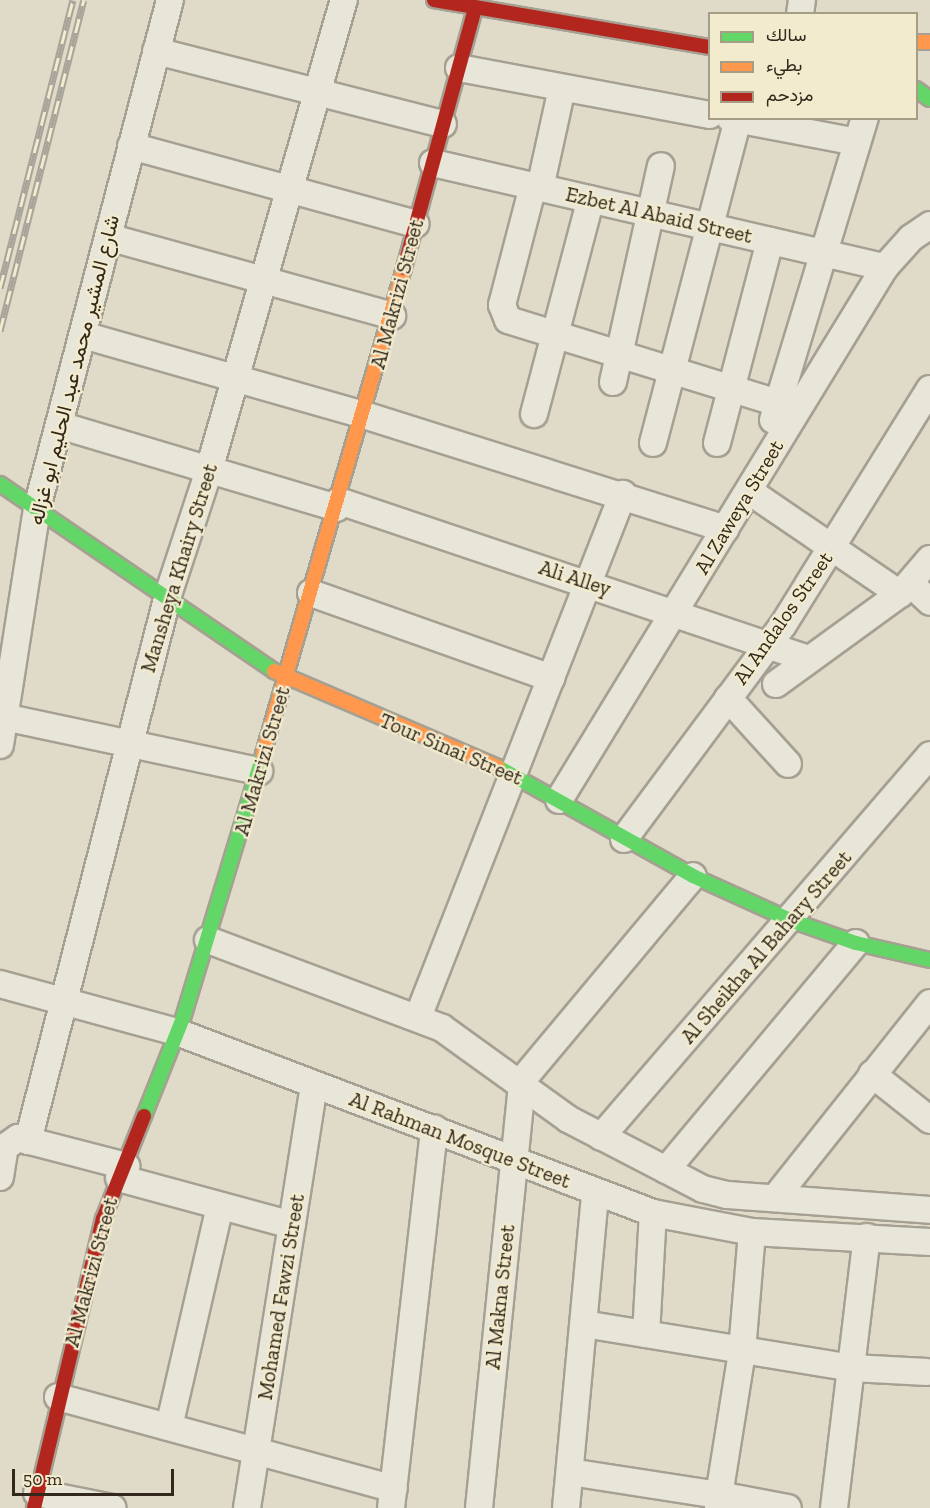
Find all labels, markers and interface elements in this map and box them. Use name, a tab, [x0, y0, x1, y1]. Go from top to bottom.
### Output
legend	[708, 12, 918, 120]
text: سالك	[766, 24, 806, 46]
text: بطيء	[766, 54, 802, 76]
text: مزدحم	[766, 84, 813, 106]
street label: Ezbet Al Abaid Street	[563, 181, 755, 249]
street label: شارع المشير محمد عبد الحليم ابو غزاله	[23, 212, 125, 528]
street label: Al Makrizi Street	[365, 216, 429, 372]
street label: Al Zaweya Street	[689, 435, 789, 579]
street label: Mansheya Khairy Street	[135, 460, 223, 676]
street label: Al Andalos Street	[728, 546, 838, 690]
street label: Ali Alley	[536, 554, 614, 602]
street label: Al Makrizi Street	[229, 684, 295, 838]
street label: Tour Sinai Street	[376, 708, 526, 790]
street label: Al Sheikha Al Bahary Street	[675, 845, 857, 1049]
street label: Al Rahman Mosque Street	[346, 1086, 574, 1194]
street label: Mohamed Fawzi Street	[252, 1192, 310, 1402]
street label: Al Makrizi Street	[59, 1194, 123, 1350]
street label: Al Makna Street	[480, 1223, 520, 1371]
scale bar	[15, 1457, 177, 1495]
text: 50 m	[23, 1468, 62, 1490]

